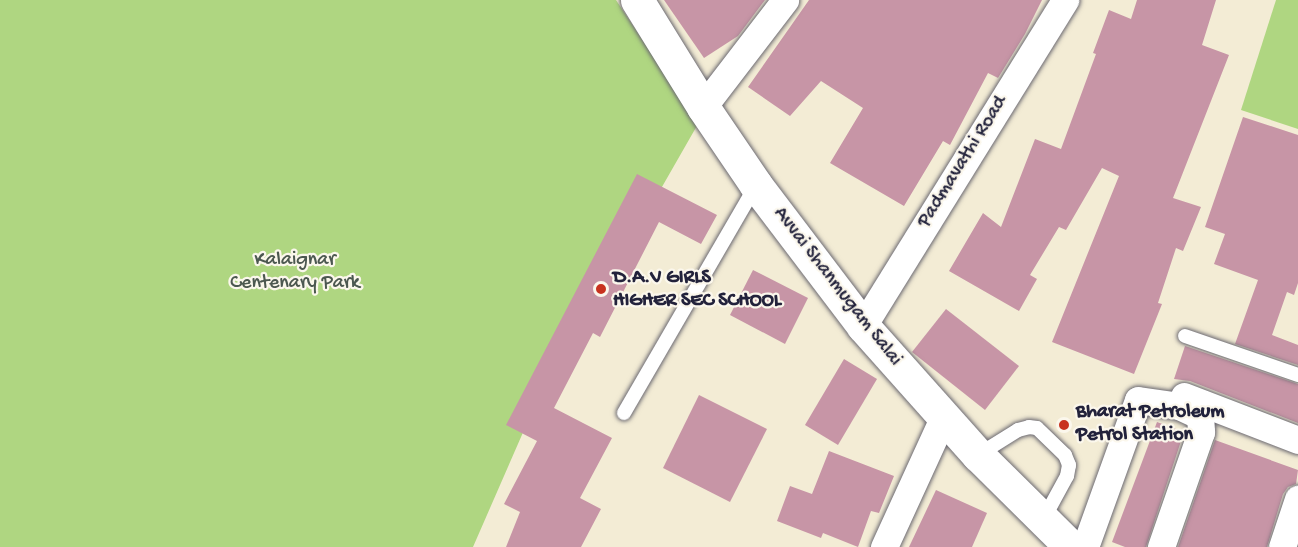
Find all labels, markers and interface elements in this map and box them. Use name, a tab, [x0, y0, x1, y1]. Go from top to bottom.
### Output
street label: Padmavathi Road	[913, 92, 1013, 232]
street label: Avvai Shanmugam Salai	[767, 203, 907, 371]
park label: Kalaignar Centenary Park	[230, 249, 360, 296]
place label: D.A.V GIRLS HIGHER SEC SCHOOL	[613, 266, 781, 313]
marker: D.A.V GIRLS HIGHER SEC SCHOOL	[594, 282, 608, 296]
place label: Bharat Petroleum Petrol Station	[1076, 401, 1224, 448]
marker: Bharat Petroleum Petrol Station	[1057, 418, 1071, 432]

